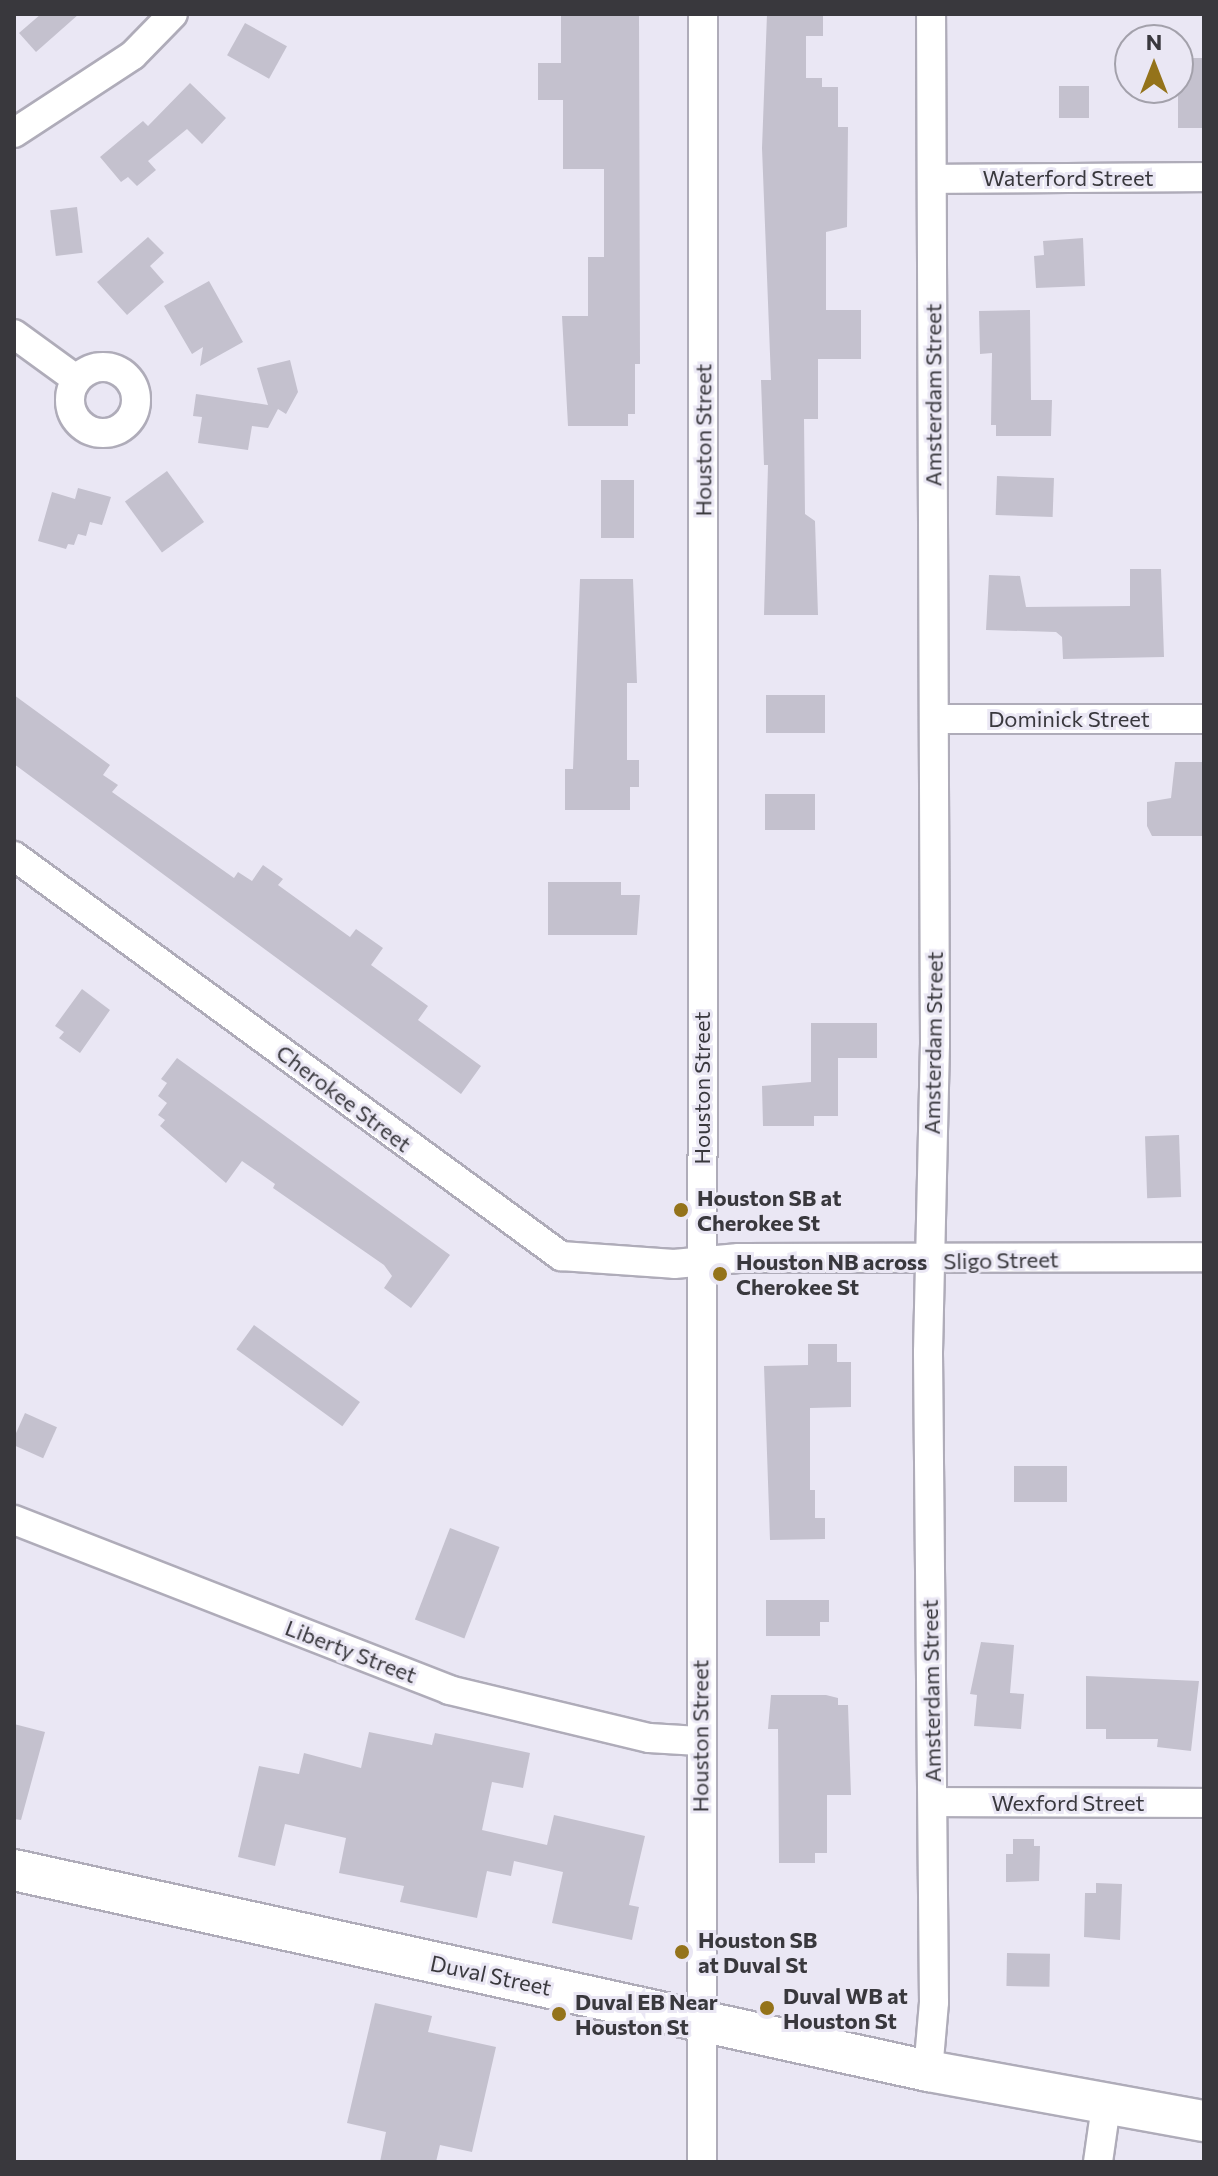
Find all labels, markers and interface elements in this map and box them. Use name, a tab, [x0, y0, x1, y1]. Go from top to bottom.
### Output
north arrow	[1114, 24, 1194, 104]
text: N	[1146, 28, 1162, 55]
street label: Waterford Street	[983, 165, 1153, 191]
street label: Amsterdam Street	[920, 303, 946, 487]
street label: Houston Street	[690, 364, 716, 516]
street label: Dominick Street	[988, 706, 1150, 732]
street label: Amsterdam Street	[918, 951, 948, 1135]
street label: Houston Street	[689, 1012, 715, 1164]
street label: Cherokee Street	[271, 1039, 417, 1157]
place label: Houston SB at Cherokee St	[697, 1184, 841, 1236]
marker: Houston SB at Cherokee St	[672, 1201, 690, 1219]
street label: Sligo Street	[943, 1246, 1059, 1274]
place label: Houston NB across Cherokee St	[736, 1248, 927, 1300]
marker: Houston NB across Cherokee St	[711, 1265, 729, 1283]
street label: Amsterdam Street	[916, 1599, 946, 1783]
street label: Liberty Street	[282, 1614, 420, 1688]
street label: Houston Street	[687, 1660, 713, 1812]
street label: Wexford Street	[991, 1790, 1145, 1816]
place label: Houston SB at Duval St	[698, 1926, 817, 1978]
marker: Houston SB at Duval St	[673, 1943, 691, 1961]
street label: Duval Street	[428, 1949, 554, 2001]
place label: Duval WB at Houston St	[783, 1982, 908, 2034]
place label: Duval EB Near Houston St	[575, 1988, 718, 2040]
marker: Duval WB at Houston St	[758, 1999, 776, 2017]
marker: Duval EB Near Houston St	[550, 2005, 568, 2023]

